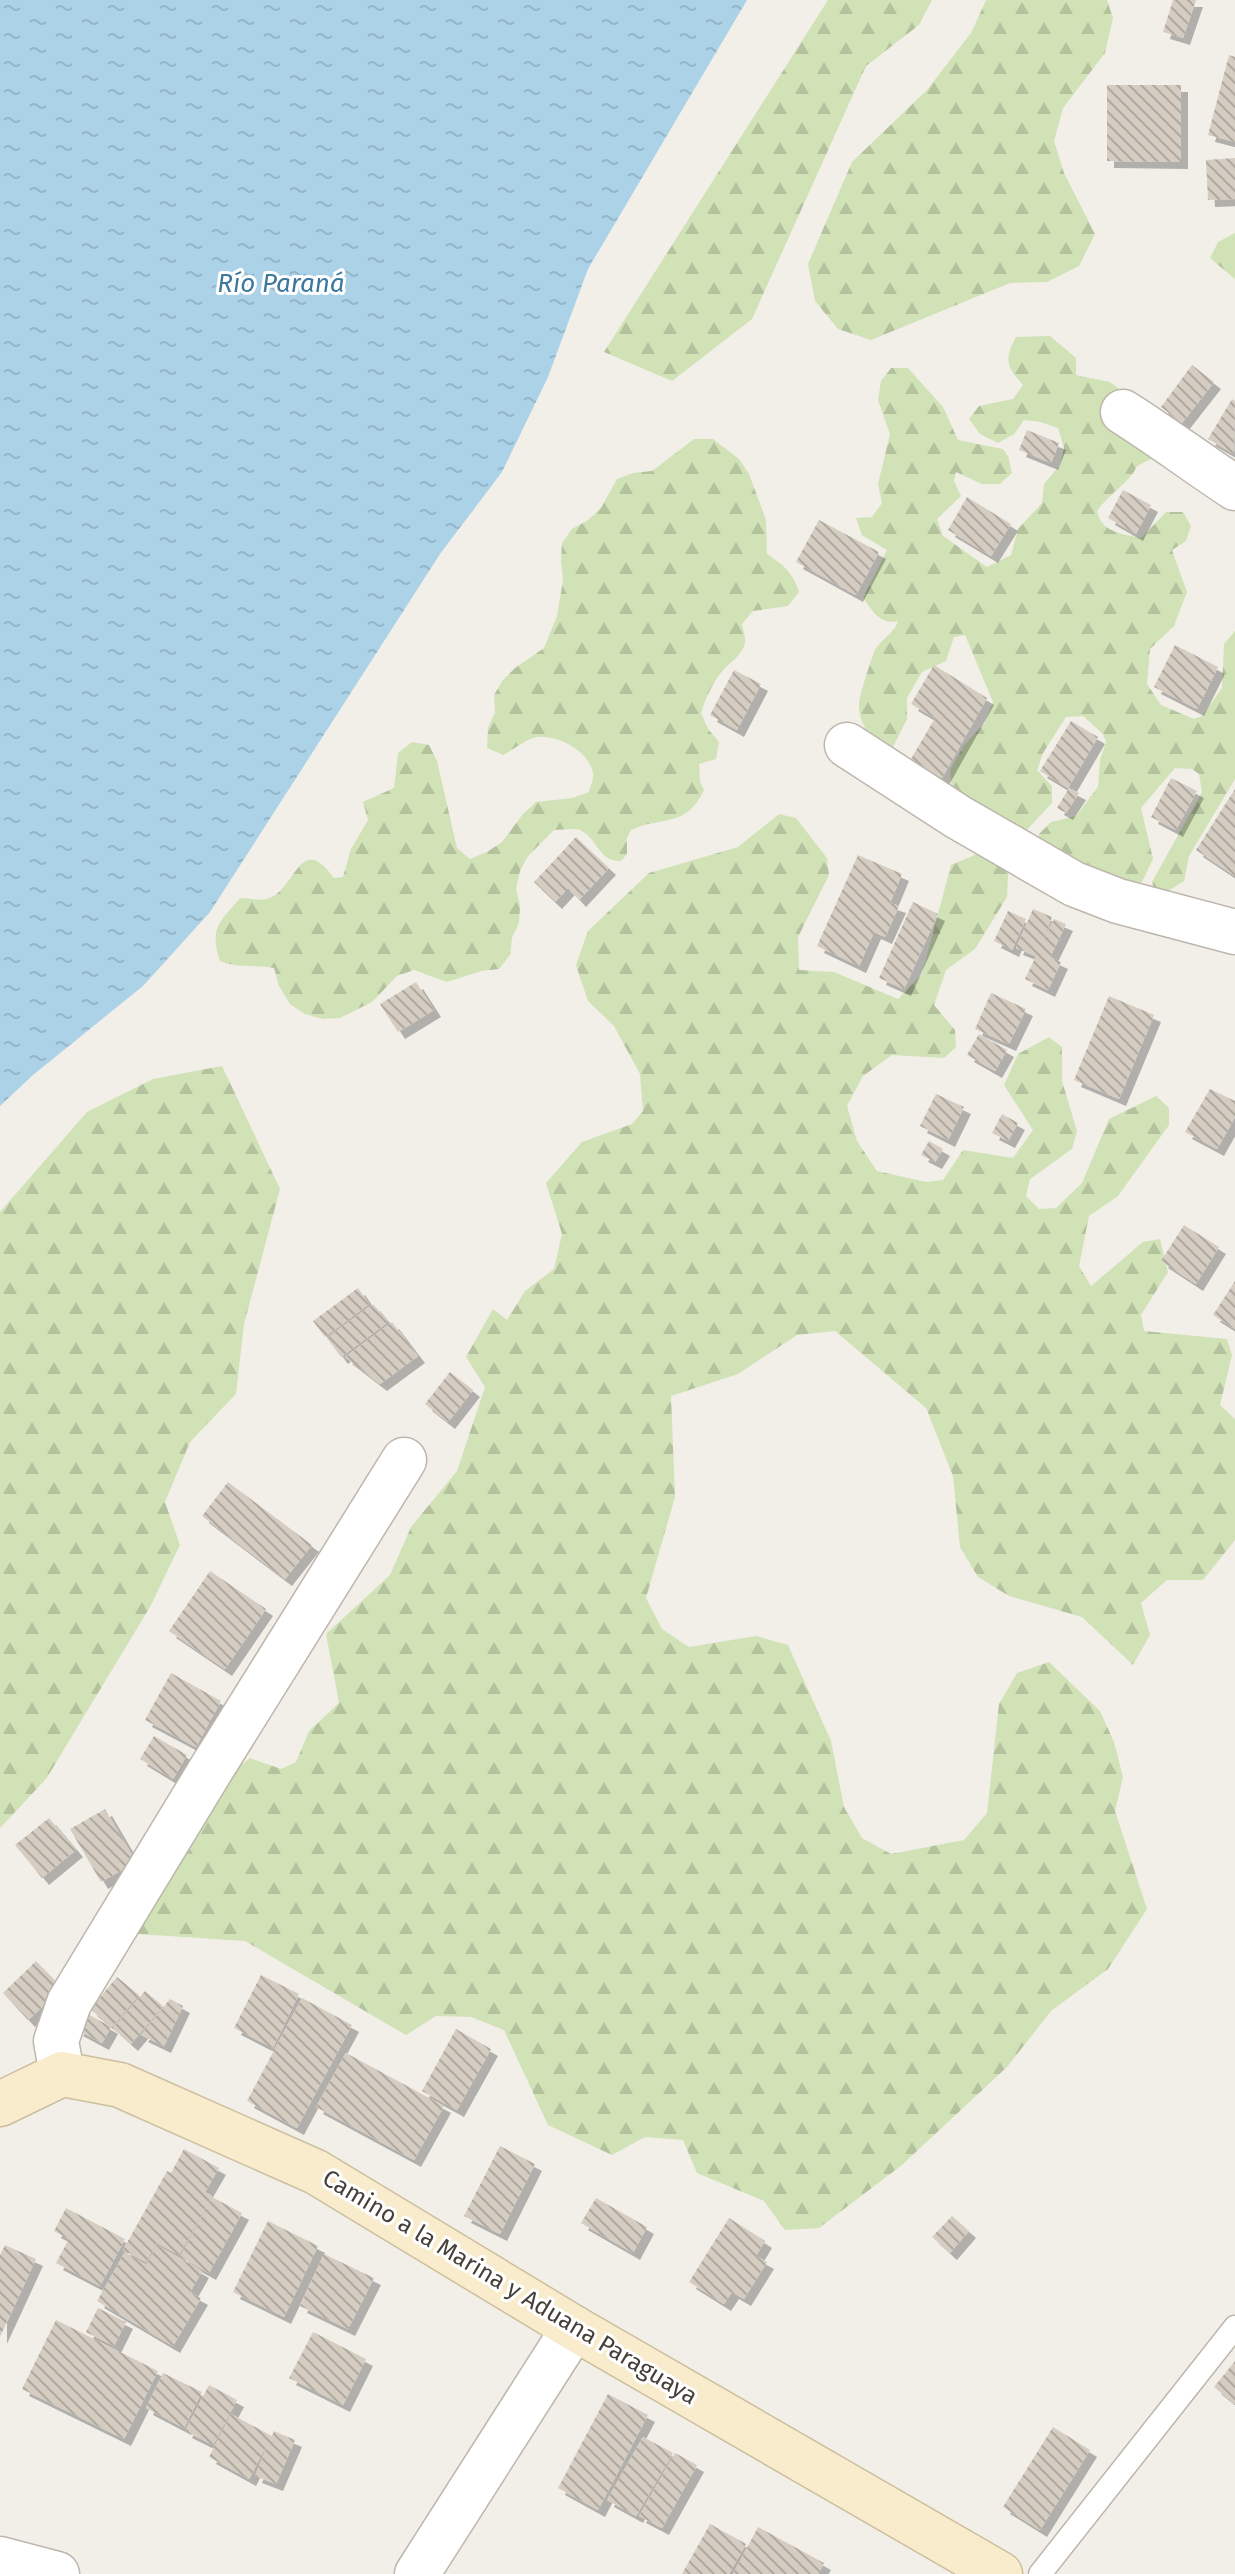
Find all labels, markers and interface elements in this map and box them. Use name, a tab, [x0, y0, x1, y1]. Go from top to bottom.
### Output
water label: Río Paraná	[217, 268, 345, 299]
street label: Camino a la Marina y Aduana Paraguaya	[318, 2164, 702, 2410]

